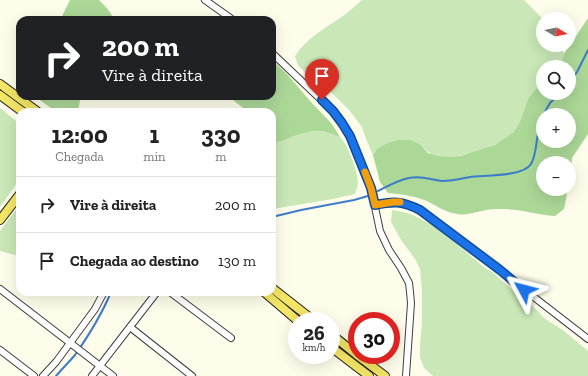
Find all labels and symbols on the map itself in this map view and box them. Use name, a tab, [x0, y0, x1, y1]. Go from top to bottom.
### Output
north arrow	[536, 12, 576, 52]
pin	[305, 59, 339, 100]
position arrow	[503, 269, 545, 311]
speed limit sign: 30	[348, 312, 400, 364]

